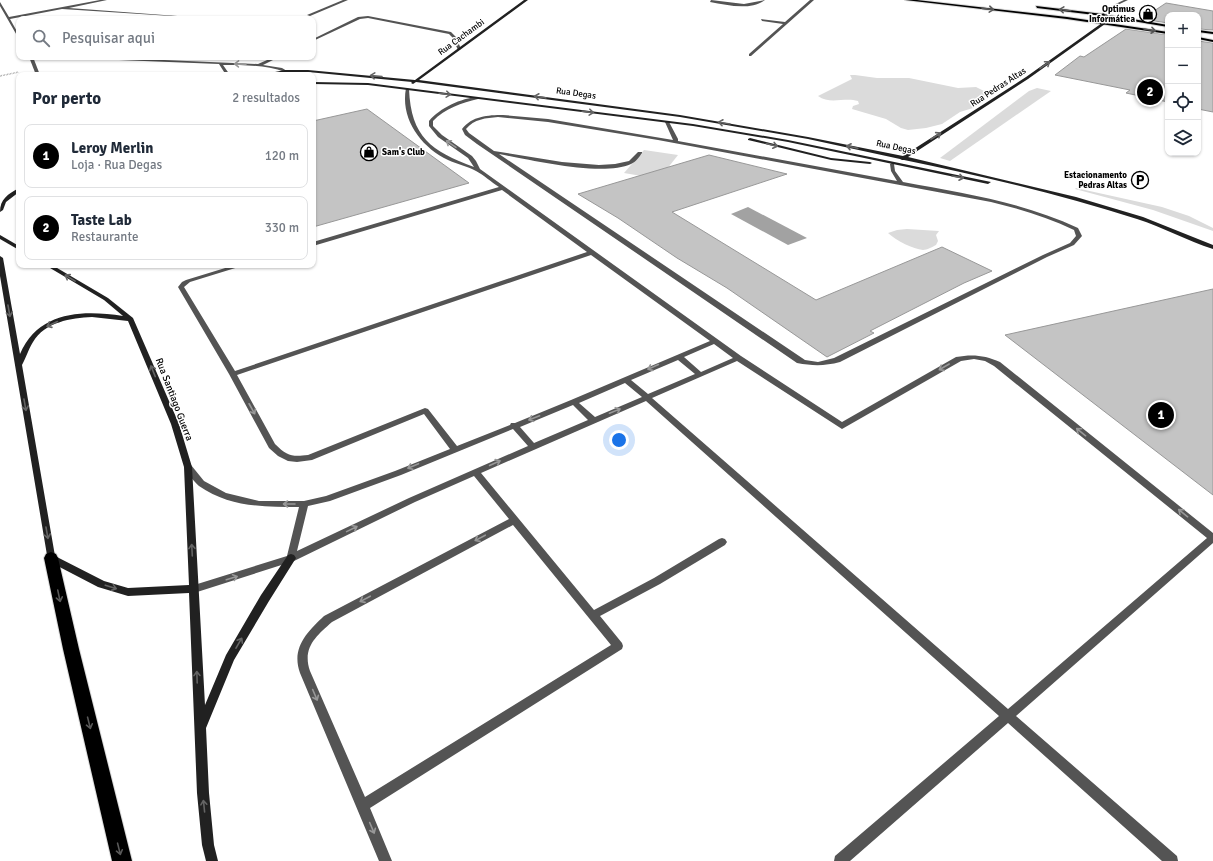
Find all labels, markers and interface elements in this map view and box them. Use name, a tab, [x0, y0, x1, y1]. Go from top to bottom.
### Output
place label: Optimus Informática	[1089, 4, 1135, 25]
shop icon: Optimus Informática	[1138, 4, 1158, 24]
one-way arrow	[981, 5, 994, 13]
one-way arrow	[1059, 7, 1072, 14]
map controls	[1165, 12, 1201, 156]
button: +	[1165, 12, 1201, 48]
search box	[16, 16, 316, 60]
street label: Rua Cachambi	[436, 17, 487, 58]
one-way arrow	[1143, 26, 1156, 34]
icon: search	[30, 27, 52, 49]
text: Pesquisar aqui	[62, 29, 155, 47]
button: −	[1165, 48, 1201, 84]
one-way arrow	[234, 61, 247, 68]
one-way arrow	[1040, 61, 1051, 69]
street label: Rua Pedras Altas	[968, 65, 1028, 109]
one-way arrow	[370, 73, 383, 80]
pin: 2	[1137, 77, 1163, 107]
button: locate	[1165, 84, 1201, 120]
street label: Rua Degas	[555, 85, 597, 102]
text: Por perto	[32, 88, 101, 109]
text: 2 resultados	[232, 90, 300, 106]
one-way arrow	[439, 90, 452, 97]
one-way arrow	[534, 93, 547, 101]
one-way arrow	[581, 108, 594, 116]
one-way arrow	[718, 119, 731, 127]
button: layers	[1165, 120, 1201, 156]
one-way arrow	[931, 132, 942, 141]
street label: Rua Degas	[875, 138, 917, 157]
text: Leroy Merlin	[71, 139, 153, 157]
one-way arrow	[446, 140, 457, 148]
one-way arrow	[765, 141, 778, 149]
shop icon: Sam's Club	[359, 142, 379, 162]
one-way arrow	[846, 142, 859, 150]
place label: Sam's Club	[382, 146, 425, 158]
text: 1	[42, 148, 50, 164]
text: 120 m	[265, 148, 299, 164]
text: Loja · Rua Degas	[71, 157, 162, 173]
place label: Estacionamento Pedras Altas	[1064, 170, 1127, 191]
parking icon: Estacionamento Pedras Altas	[1130, 170, 1150, 190]
one-way arrow	[951, 173, 964, 181]
text: Taste Lab	[71, 211, 132, 229]
text: 2	[42, 220, 50, 236]
text: 330 m	[265, 220, 299, 236]
text: Restaurante	[71, 229, 138, 245]
one-way arrow	[64, 273, 76, 281]
one-way arrow	[5, 304, 13, 317]
one-way arrow	[47, 320, 59, 328]
street label: Rua Santiago Guerra	[153, 356, 195, 443]
one-way arrow	[648, 364, 660, 371]
one-way arrow	[938, 364, 950, 372]
one-way arrow	[148, 365, 156, 377]
one-way arrow	[21, 398, 29, 411]
pin: 1	[1148, 400, 1174, 430]
one-way arrow	[248, 402, 256, 414]
one-way arrow	[608, 407, 620, 415]
one-way arrow	[528, 414, 540, 422]
one-way arrow	[1076, 428, 1086, 437]
your location	[609, 430, 629, 450]
one-way arrow	[489, 459, 501, 466]
one-way arrow	[407, 463, 419, 471]
one-way arrow	[283, 500, 296, 508]
one-way arrow	[1177, 509, 1188, 518]
one-way arrow	[346, 525, 358, 532]
one-way arrow	[43, 526, 51, 539]
one-way arrow	[475, 535, 487, 542]
one-way arrow	[189, 544, 196, 557]
one-way arrow	[225, 574, 238, 581]
one-way arrow	[105, 584, 118, 591]
one-way arrow	[56, 589, 64, 602]
one-way arrow	[360, 596, 372, 603]
one-way arrow	[236, 637, 244, 649]
one-way arrow	[194, 671, 201, 684]
one-way arrow	[312, 689, 319, 701]
one-way arrow	[85, 716, 93, 729]
one-way arrow	[200, 800, 208, 813]
one-way arrow	[369, 821, 376, 833]
one-way arrow	[116, 842, 123, 855]

